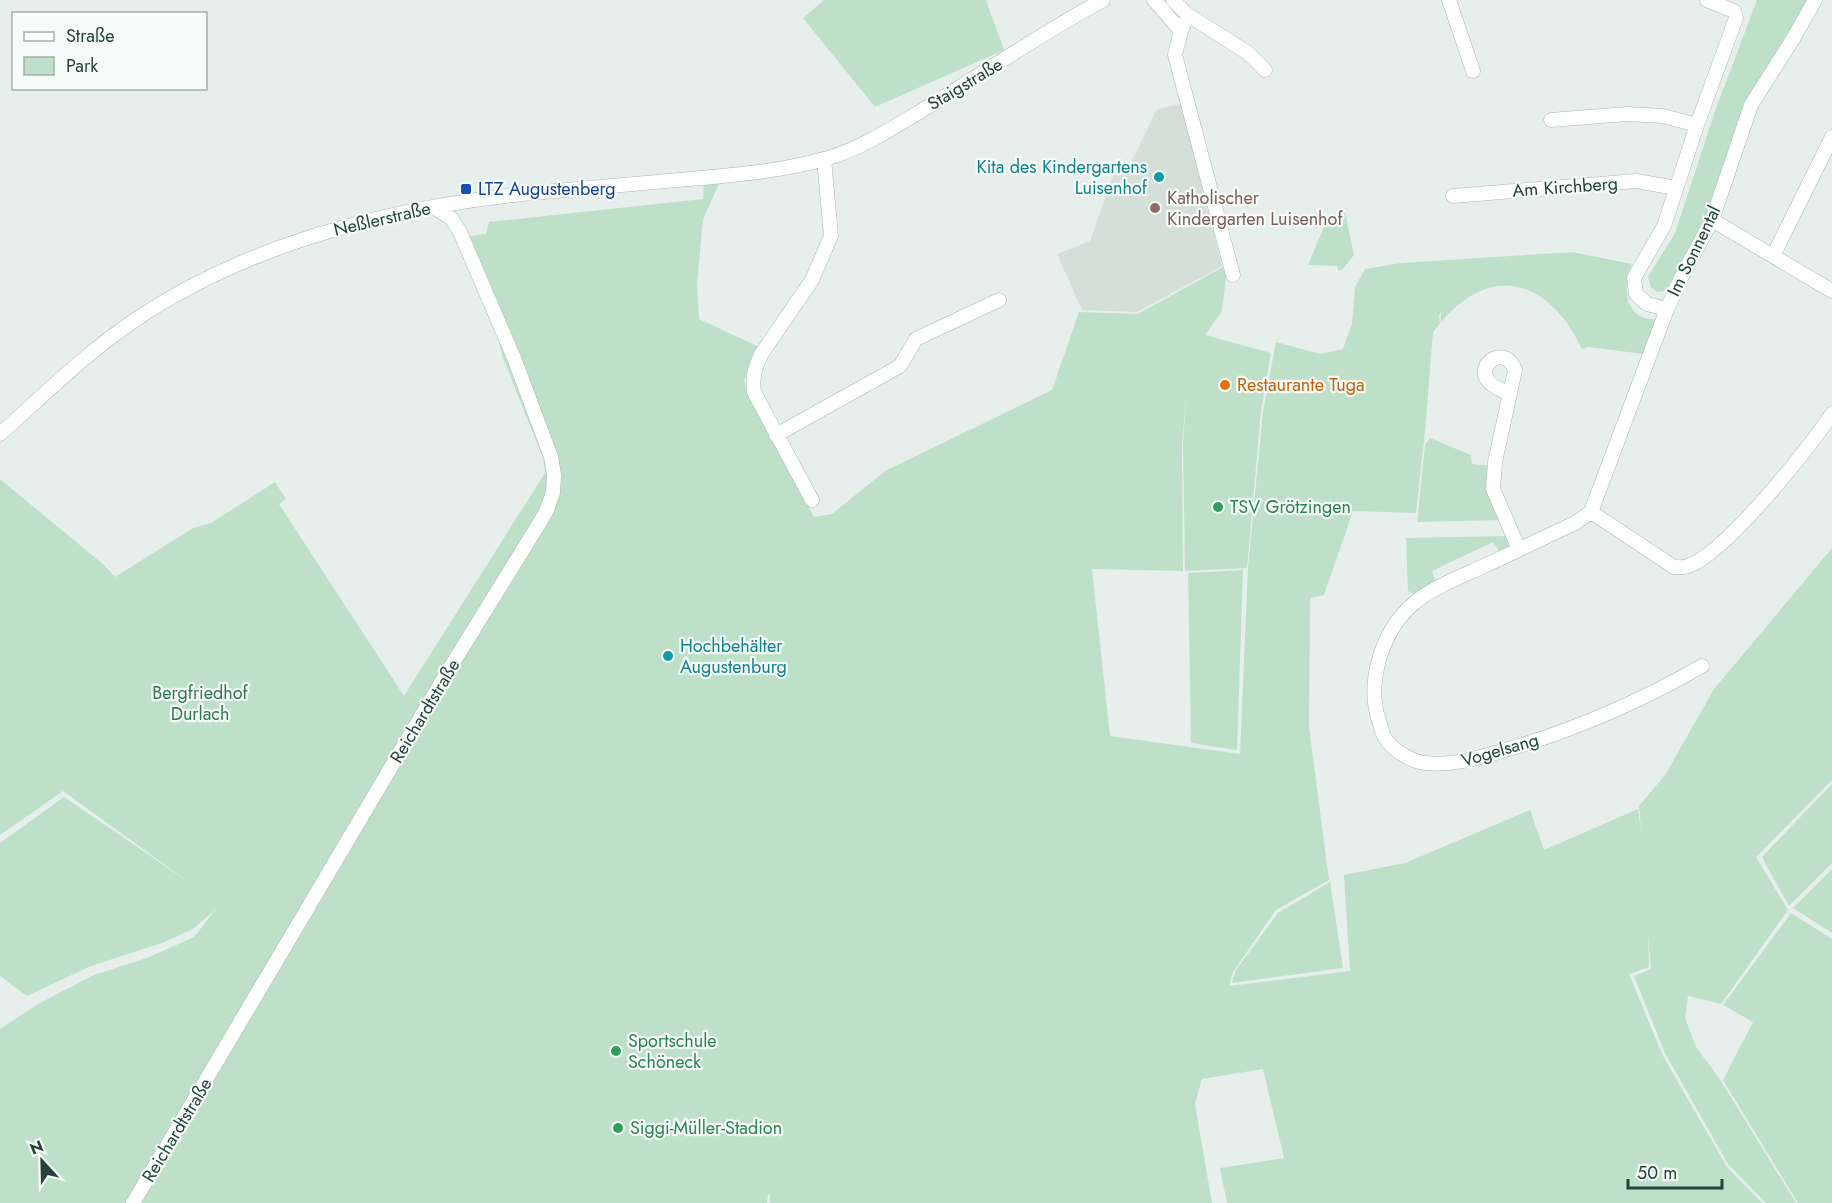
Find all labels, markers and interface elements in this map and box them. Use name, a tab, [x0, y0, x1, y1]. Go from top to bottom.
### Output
legend	[12, 12, 207, 90]
text: Straße	[66, 23, 114, 49]
street label: Staigstraße	[922, 51, 1008, 117]
text: Park	[66, 53, 98, 79]
place label: Kita des Kindergartens Luisenhof	[976, 154, 1148, 201]
marker: Kita des Kindergartens Luisenhof	[1152, 170, 1166, 184]
street label: Am Kirchberg	[1511, 170, 1619, 204]
place label: LTZ Augustenberg	[478, 176, 616, 202]
marker: LTZ Augustenberg	[459, 182, 473, 196]
place label: Katholischer Kindergarten Luisenhof	[1167, 185, 1343, 232]
street label: Neßlerstraße	[331, 195, 433, 243]
marker: Katholischer Kindergarten Luisenhof	[1148, 201, 1162, 215]
street label: Im Sonnental	[1661, 201, 1727, 301]
place label: Restaurante Tuga	[1237, 372, 1365, 398]
marker: Restaurante Tuga	[1218, 378, 1232, 392]
place label: TSV Grötzingen	[1230, 494, 1351, 520]
marker: TSV Grötzingen	[1211, 500, 1225, 514]
place label: Hochbehälter Augustenburg	[680, 633, 787, 680]
marker: Hochbehälter Augustenburg	[661, 649, 675, 663]
street label: Reichardtstraße	[384, 654, 466, 768]
park label: Bergfriedhof Durlach	[152, 680, 249, 727]
street label: Vogelsang	[1458, 727, 1542, 773]
place label: Sportschule Schöneck	[628, 1028, 717, 1075]
marker: Sportschule Schöneck	[609, 1044, 623, 1058]
street label: Reichardtstraße	[136, 1073, 218, 1187]
place label: Siggi-Müller-Stadion	[630, 1115, 782, 1141]
marker: Siggi-Müller-Stadion	[611, 1121, 625, 1135]
north arrow	[12, 1131, 72, 1191]
text: N	[26, 1135, 47, 1161]
scale bar	[1628, 1152, 1722, 1190]
text: 50 m	[1637, 1160, 1677, 1186]

